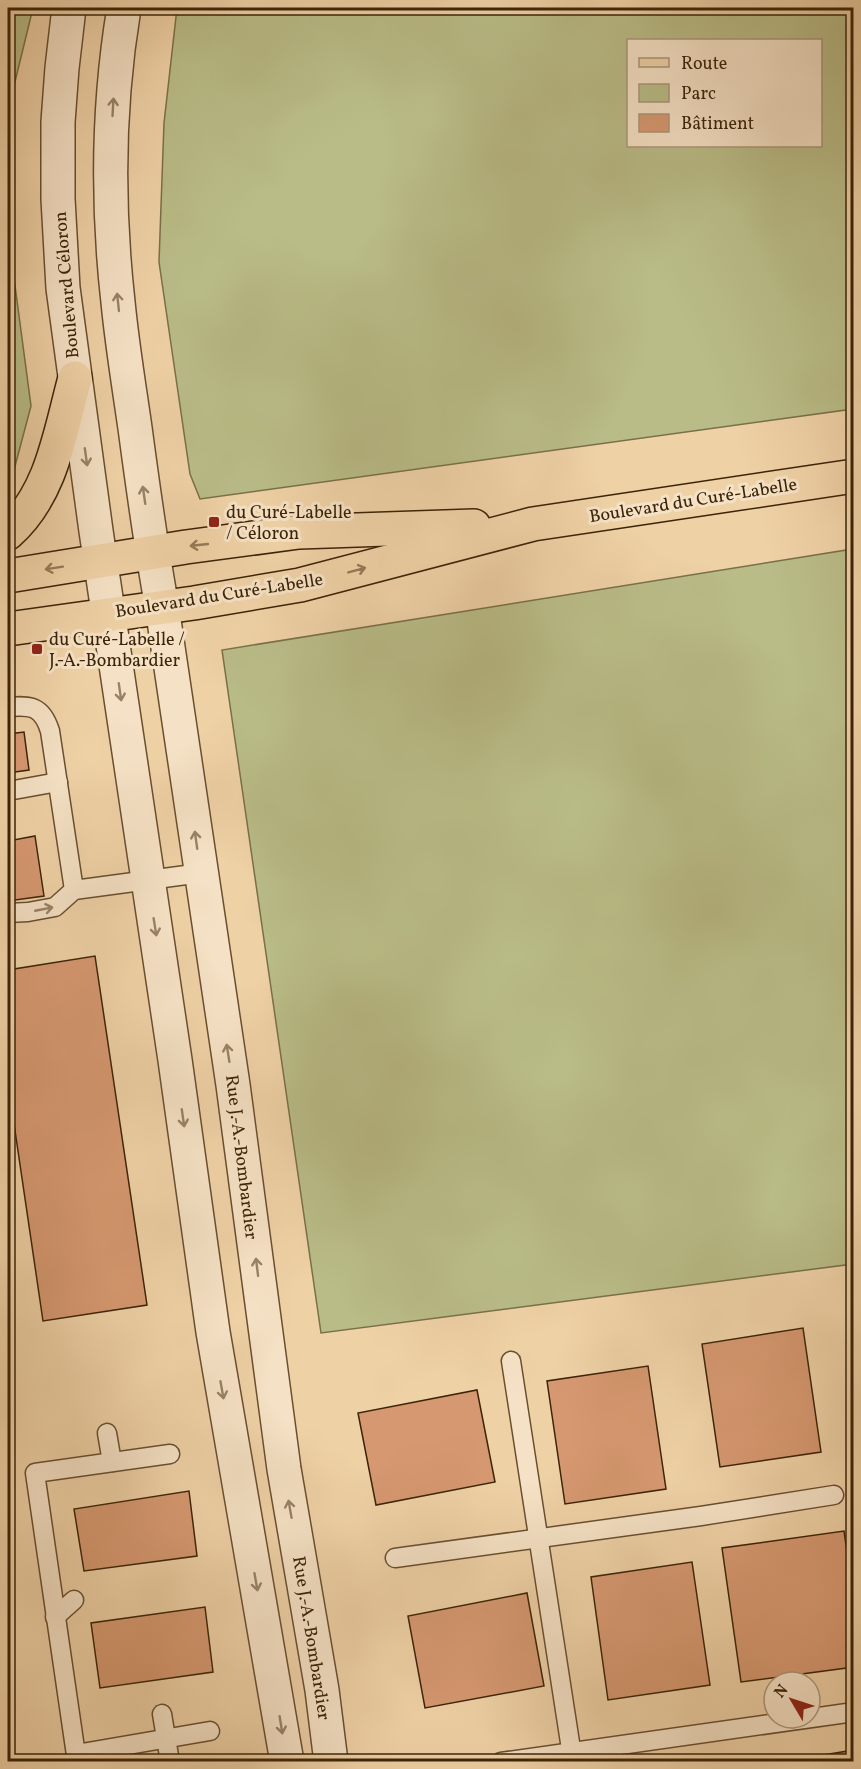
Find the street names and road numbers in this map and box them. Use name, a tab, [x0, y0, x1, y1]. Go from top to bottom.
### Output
street label: Boulevard Céloron	[49, 210, 86, 359]
street label: Boulevard du Curé-Labelle	[588, 473, 799, 530]
street label: Boulevard du Curé-Labelle	[114, 568, 325, 625]
street label: Rue J.-A.-Bombardier	[218, 1073, 263, 1241]
street label: Rue J.-A.-Bombardier	[285, 1554, 336, 1722]

